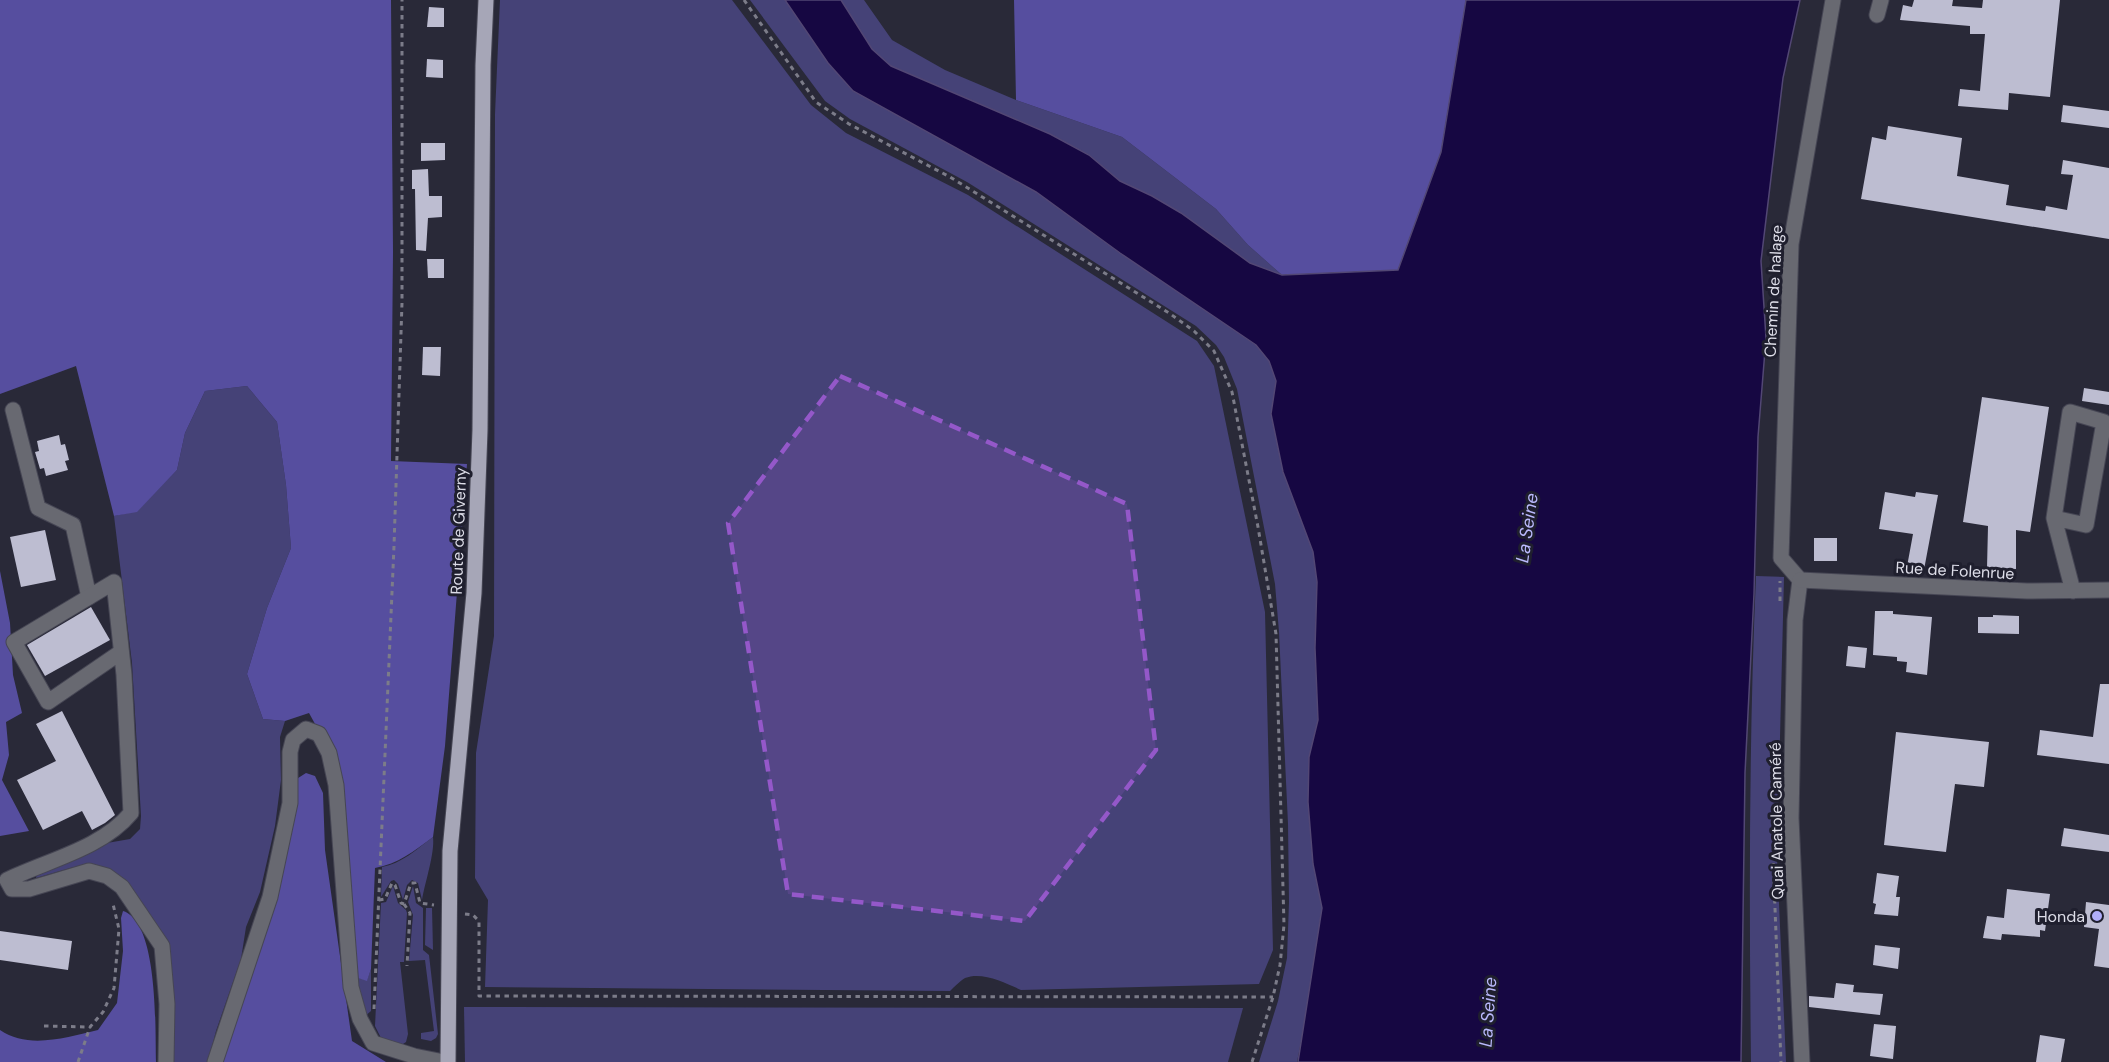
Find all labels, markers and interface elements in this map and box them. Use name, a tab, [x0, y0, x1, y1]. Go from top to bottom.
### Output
street label: Chemin de halage	[1760, 224, 1787, 358]
street label: Route de Giverny	[446, 467, 471, 595]
water label: La Seine	[1510, 492, 1544, 564]
street label: Rue de Folenrue	[1895, 557, 2015, 584]
street label: Quai Anatole Caméré	[1765, 742, 1788, 900]
place label: Honda	[2037, 906, 2085, 927]
marker: Honda	[2090, 909, 2104, 923]
water label: La Seine	[1474, 976, 1502, 1048]

